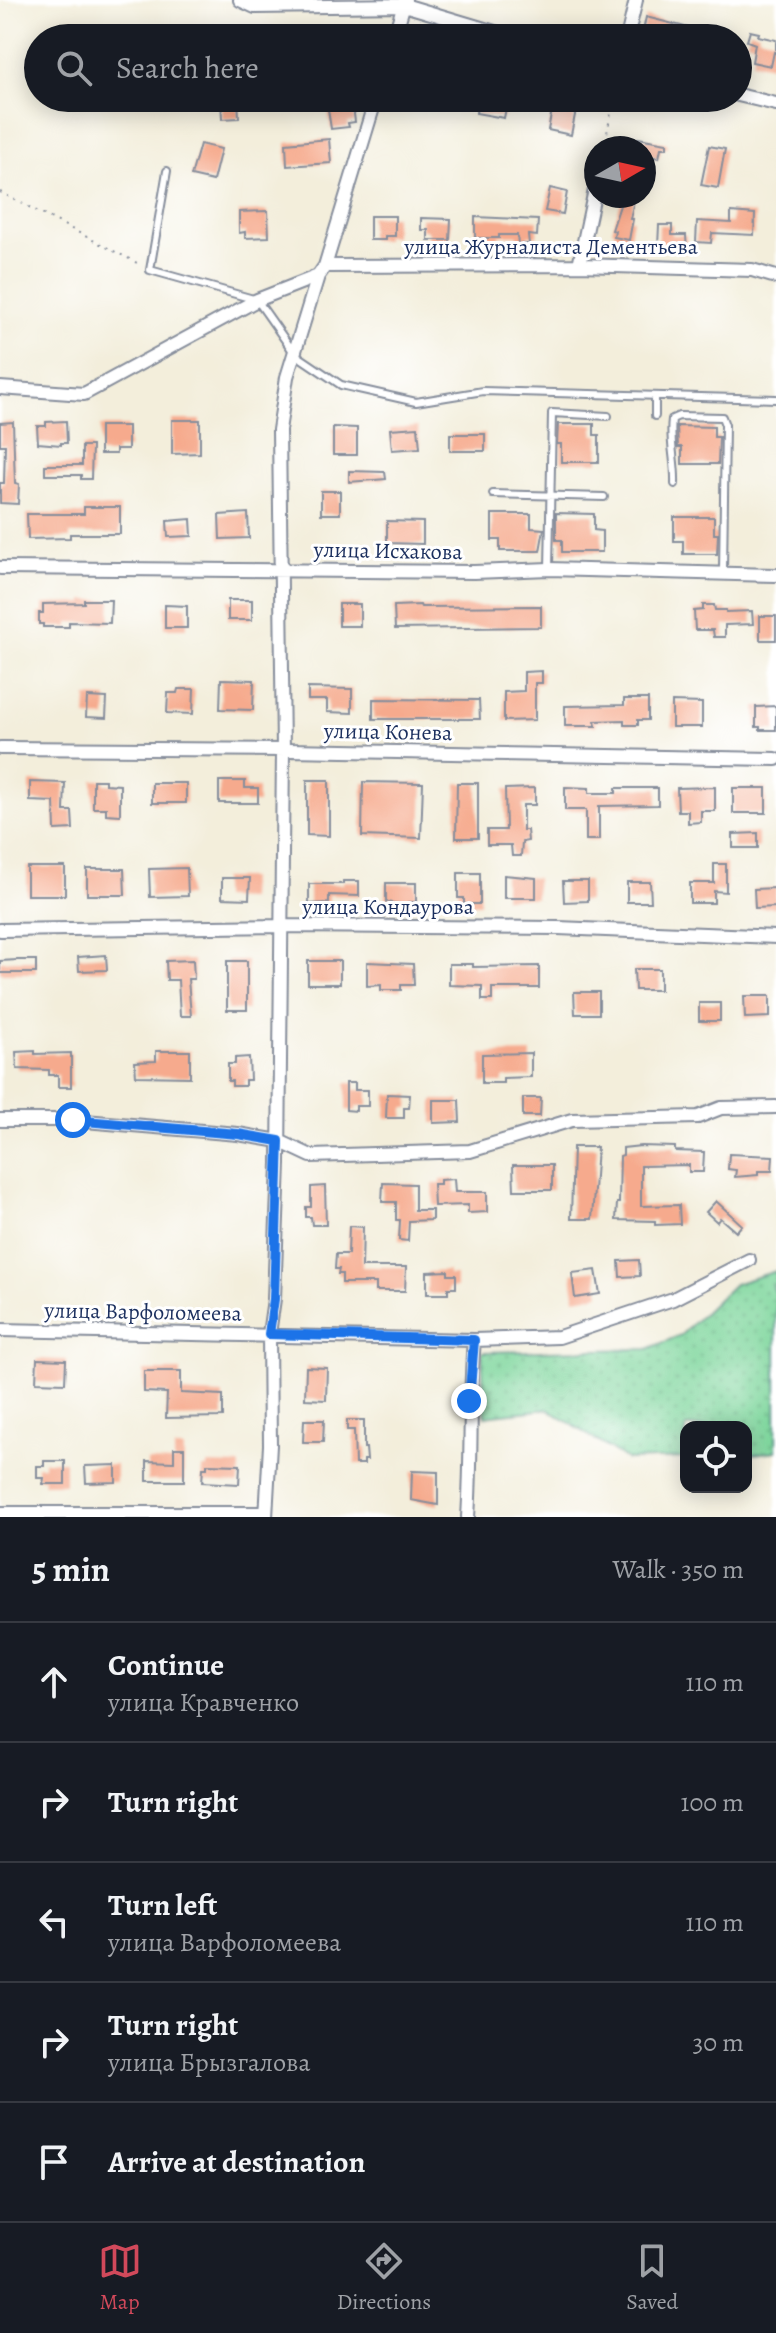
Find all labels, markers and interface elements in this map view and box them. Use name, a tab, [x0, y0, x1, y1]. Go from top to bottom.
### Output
search box	[24, 24, 752, 112]
icon: search	[52, 46, 96, 90]
text: Search here	[116, 48, 259, 88]
north arrow	[584, 136, 656, 208]
street label: улица Журналиста Дементьева	[403, 232, 699, 262]
street label: улица Исхакова	[312, 535, 464, 567]
street label: улица Конева	[323, 716, 453, 748]
street label: улица Кондаурова	[301, 892, 475, 922]
route start	[55, 1102, 91, 1138]
street label: улица Варфоломеева	[43, 1295, 243, 1329]
route end	[451, 1383, 487, 1419]
map controls	[680, 1421, 752, 1493]
button: locate	[680, 1421, 752, 1493]
text: 5 min	[32, 1546, 110, 1593]
text: Walk · 350 m	[612, 1552, 744, 1587]
text: Continue	[108, 1645, 224, 1685]
icon: ahead	[32, 1660, 76, 1704]
text: 110 m	[686, 1665, 744, 1700]
text: улица Кравченко	[108, 1685, 299, 1720]
icon: right	[32, 1780, 76, 1824]
text: Turn right	[108, 1782, 238, 1822]
text: 100 m	[681, 1785, 744, 1820]
text: Turn left	[108, 1885, 217, 1925]
icon: left	[32, 1900, 76, 1944]
text: 110 m	[686, 1905, 744, 1940]
text: улица Варфоломеева	[108, 1925, 341, 1960]
text: Turn right	[108, 2005, 238, 2045]
icon: right	[32, 2020, 76, 2064]
text: 30 m	[693, 2025, 744, 2060]
text: улица Брызгалова	[108, 2045, 310, 2080]
icon: arrive	[32, 2140, 76, 2184]
text: Arrive at destination	[108, 2142, 365, 2182]
tab: Map	[98, 2239, 142, 2317]
tab: Directions	[337, 2239, 431, 2317]
tab: Saved	[626, 2239, 678, 2317]

